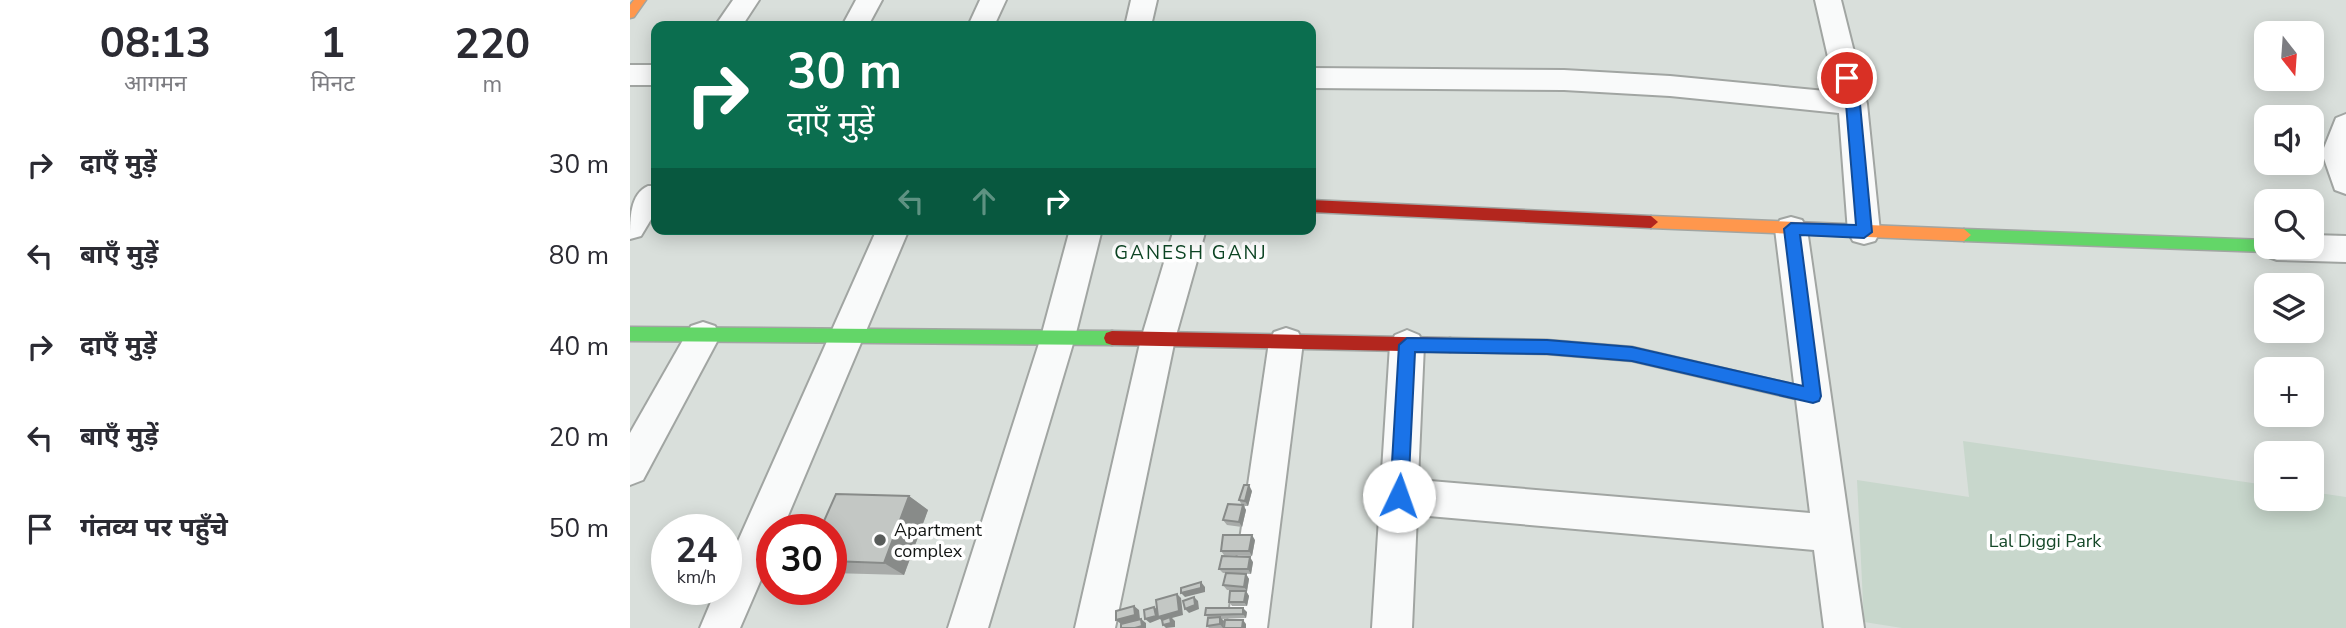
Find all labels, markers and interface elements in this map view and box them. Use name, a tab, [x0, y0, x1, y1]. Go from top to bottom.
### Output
text: 08:13	[100, 15, 211, 72]
text: 1	[320, 15, 345, 72]
text: 220	[455, 16, 530, 73]
north arrow	[2254, 21, 2324, 91]
map controls	[2254, 21, 2324, 511]
text: 30 m	[787, 38, 902, 105]
pin	[1817, 48, 1877, 108]
icon: right	[672, 49, 763, 140]
icon: arrive	[1828, 59, 1866, 97]
text: आगमन	[124, 68, 187, 99]
text: मिनट	[311, 68, 355, 99]
text: m	[483, 69, 502, 100]
text: दाएँ मुड़ें	[787, 102, 874, 145]
button: sound	[2254, 105, 2324, 175]
icon: right	[21, 146, 59, 184]
text: दाएँ मुड़ें	[80, 146, 157, 181]
text: 30 m	[549, 147, 609, 182]
icon: left	[892, 182, 930, 220]
icon: ahead	[965, 182, 1003, 220]
icon: right	[1038, 182, 1076, 220]
button: search	[2254, 189, 2324, 259]
icon: left	[21, 237, 59, 275]
text: बाएँ मुड़ें	[80, 237, 158, 272]
text: 80 m	[549, 238, 609, 273]
district label: GANESH GANJ	[1114, 240, 1268, 266]
button: layers	[2254, 273, 2324, 343]
icon: right	[21, 328, 59, 366]
text: दाएँ मुड़ें	[80, 328, 157, 363]
text: 40 m	[549, 329, 609, 364]
button: +	[2254, 357, 2324, 427]
icon: left	[21, 419, 59, 457]
text: बाएँ मुड़ें	[80, 419, 158, 454]
text: 20 m	[549, 420, 609, 455]
button: −	[2254, 441, 2324, 511]
position arrow	[1362, 459, 1436, 533]
icon: arrive	[21, 510, 59, 548]
text: गंतव्य पर पहुँचे	[80, 510, 228, 545]
text: 50 m	[549, 511, 609, 546]
speed limit sign: 30	[756, 514, 847, 605]
place label: Apartment complex	[894, 518, 983, 563]
text: 24	[675, 527, 718, 574]
park label: Lal Diggi Park	[1989, 529, 2102, 553]
marker: Apartment complex	[872, 532, 888, 548]
text: km/h	[677, 565, 716, 589]

